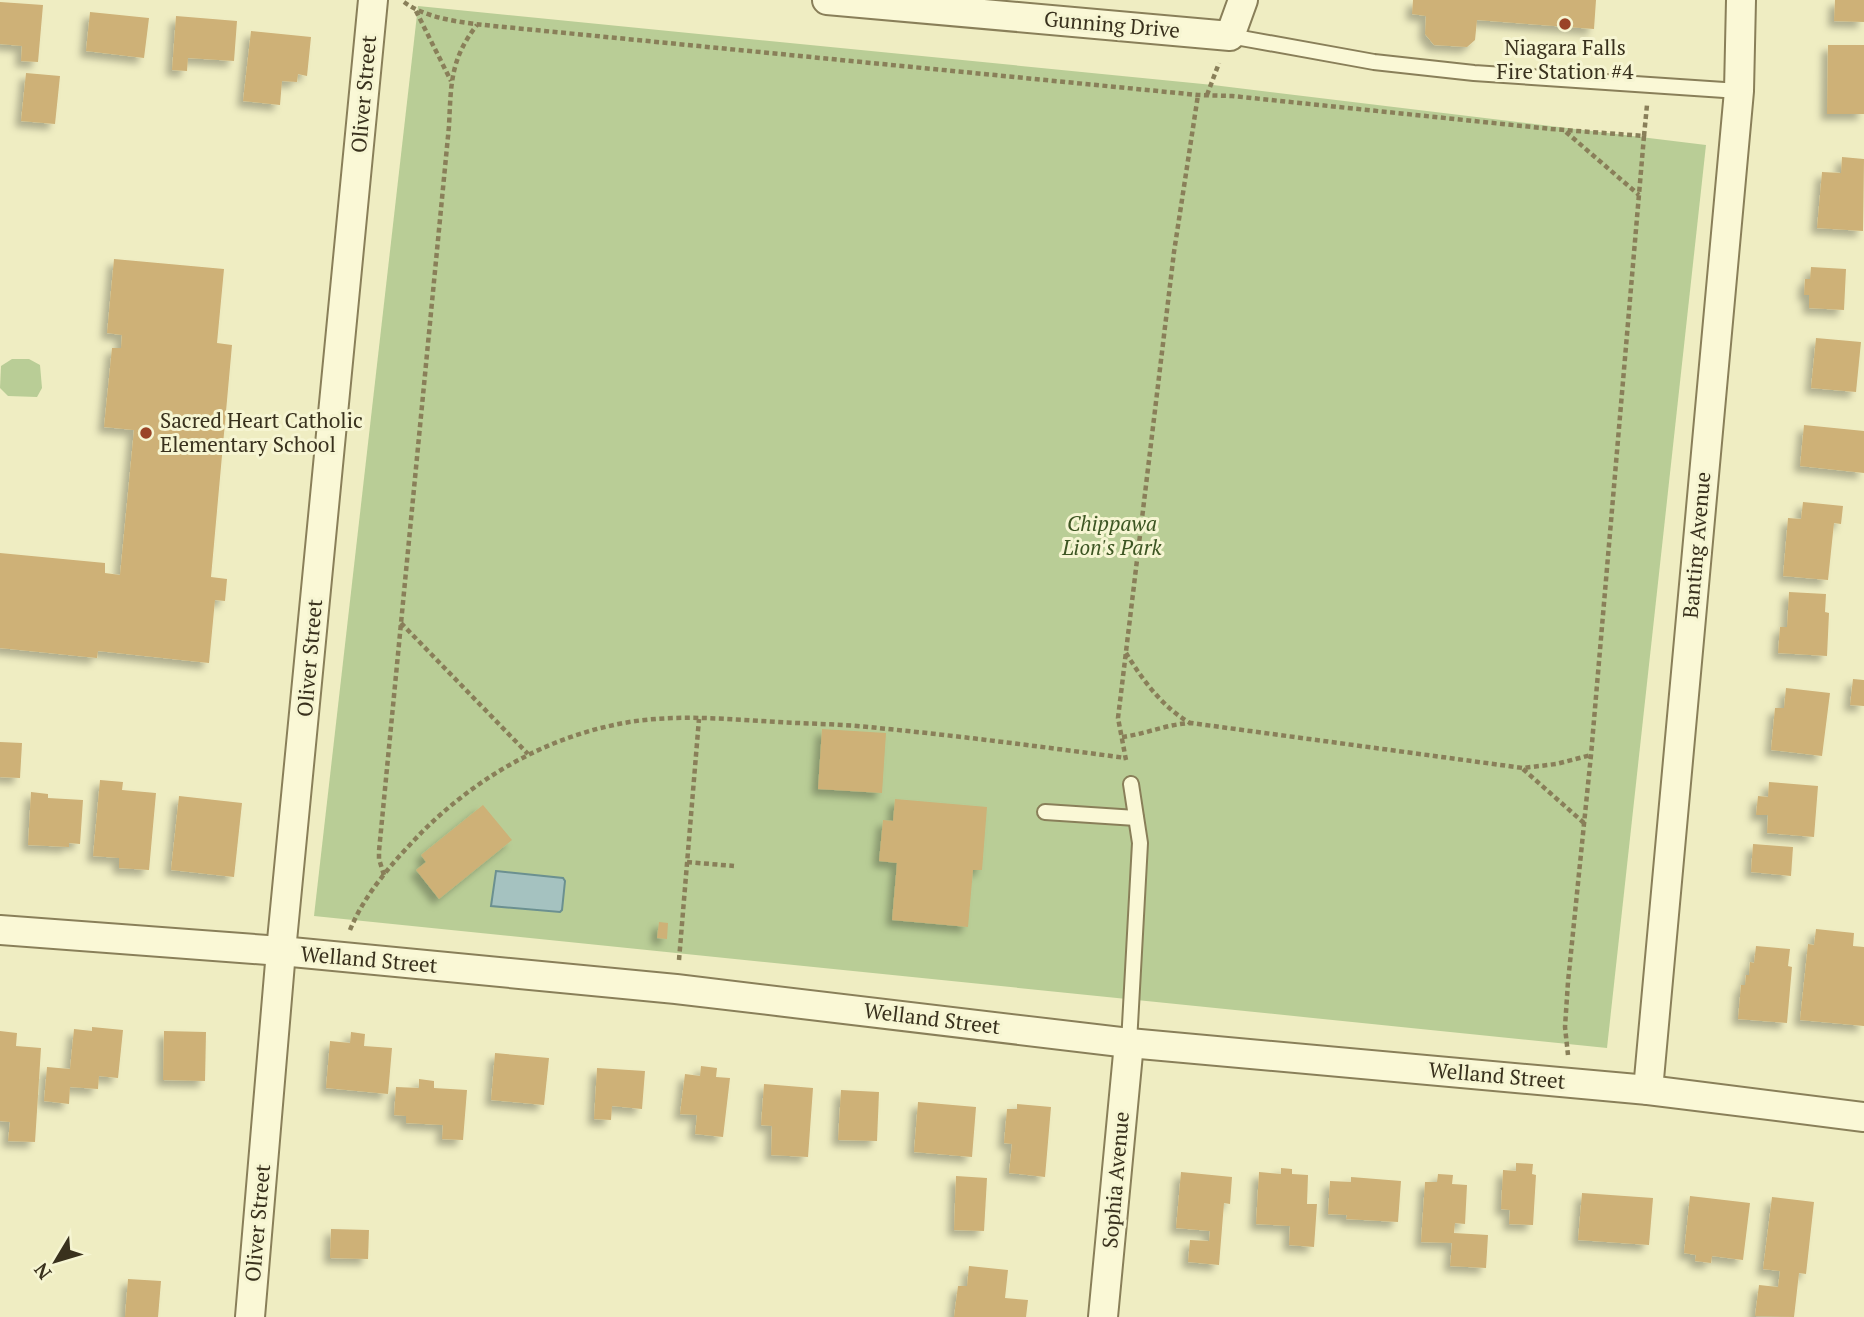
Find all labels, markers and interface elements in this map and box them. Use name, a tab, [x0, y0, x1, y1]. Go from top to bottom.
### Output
street label: Gunning Drive	[1043, 4, 1181, 44]
marker: Niagara Falls Fire Station #4	[1557, 16, 1573, 32]
place label: Niagara Falls Fire Station #4	[1497, 33, 1634, 85]
street label: Oliver Street	[344, 34, 382, 154]
place label: Sacred Heart Catholic Elementary School	[160, 406, 363, 458]
marker: Sacred Heart Catholic Elementary School	[138, 425, 154, 441]
street label: Banting Avenue	[1676, 470, 1716, 619]
park label: Chippawa Lion's Park	[1061, 509, 1163, 561]
street label: Oliver Street	[290, 598, 328, 718]
street label: Welland Street	[299, 939, 439, 979]
street label: Welland Street	[862, 996, 1002, 1040]
street label: Welland Street	[1427, 1055, 1567, 1095]
street label: Sophia Avenue	[1095, 1110, 1135, 1250]
street label: Oliver Street	[238, 1163, 276, 1283]
north arrow	[21, 1226, 91, 1296]
text: N	[28, 1258, 56, 1285]

